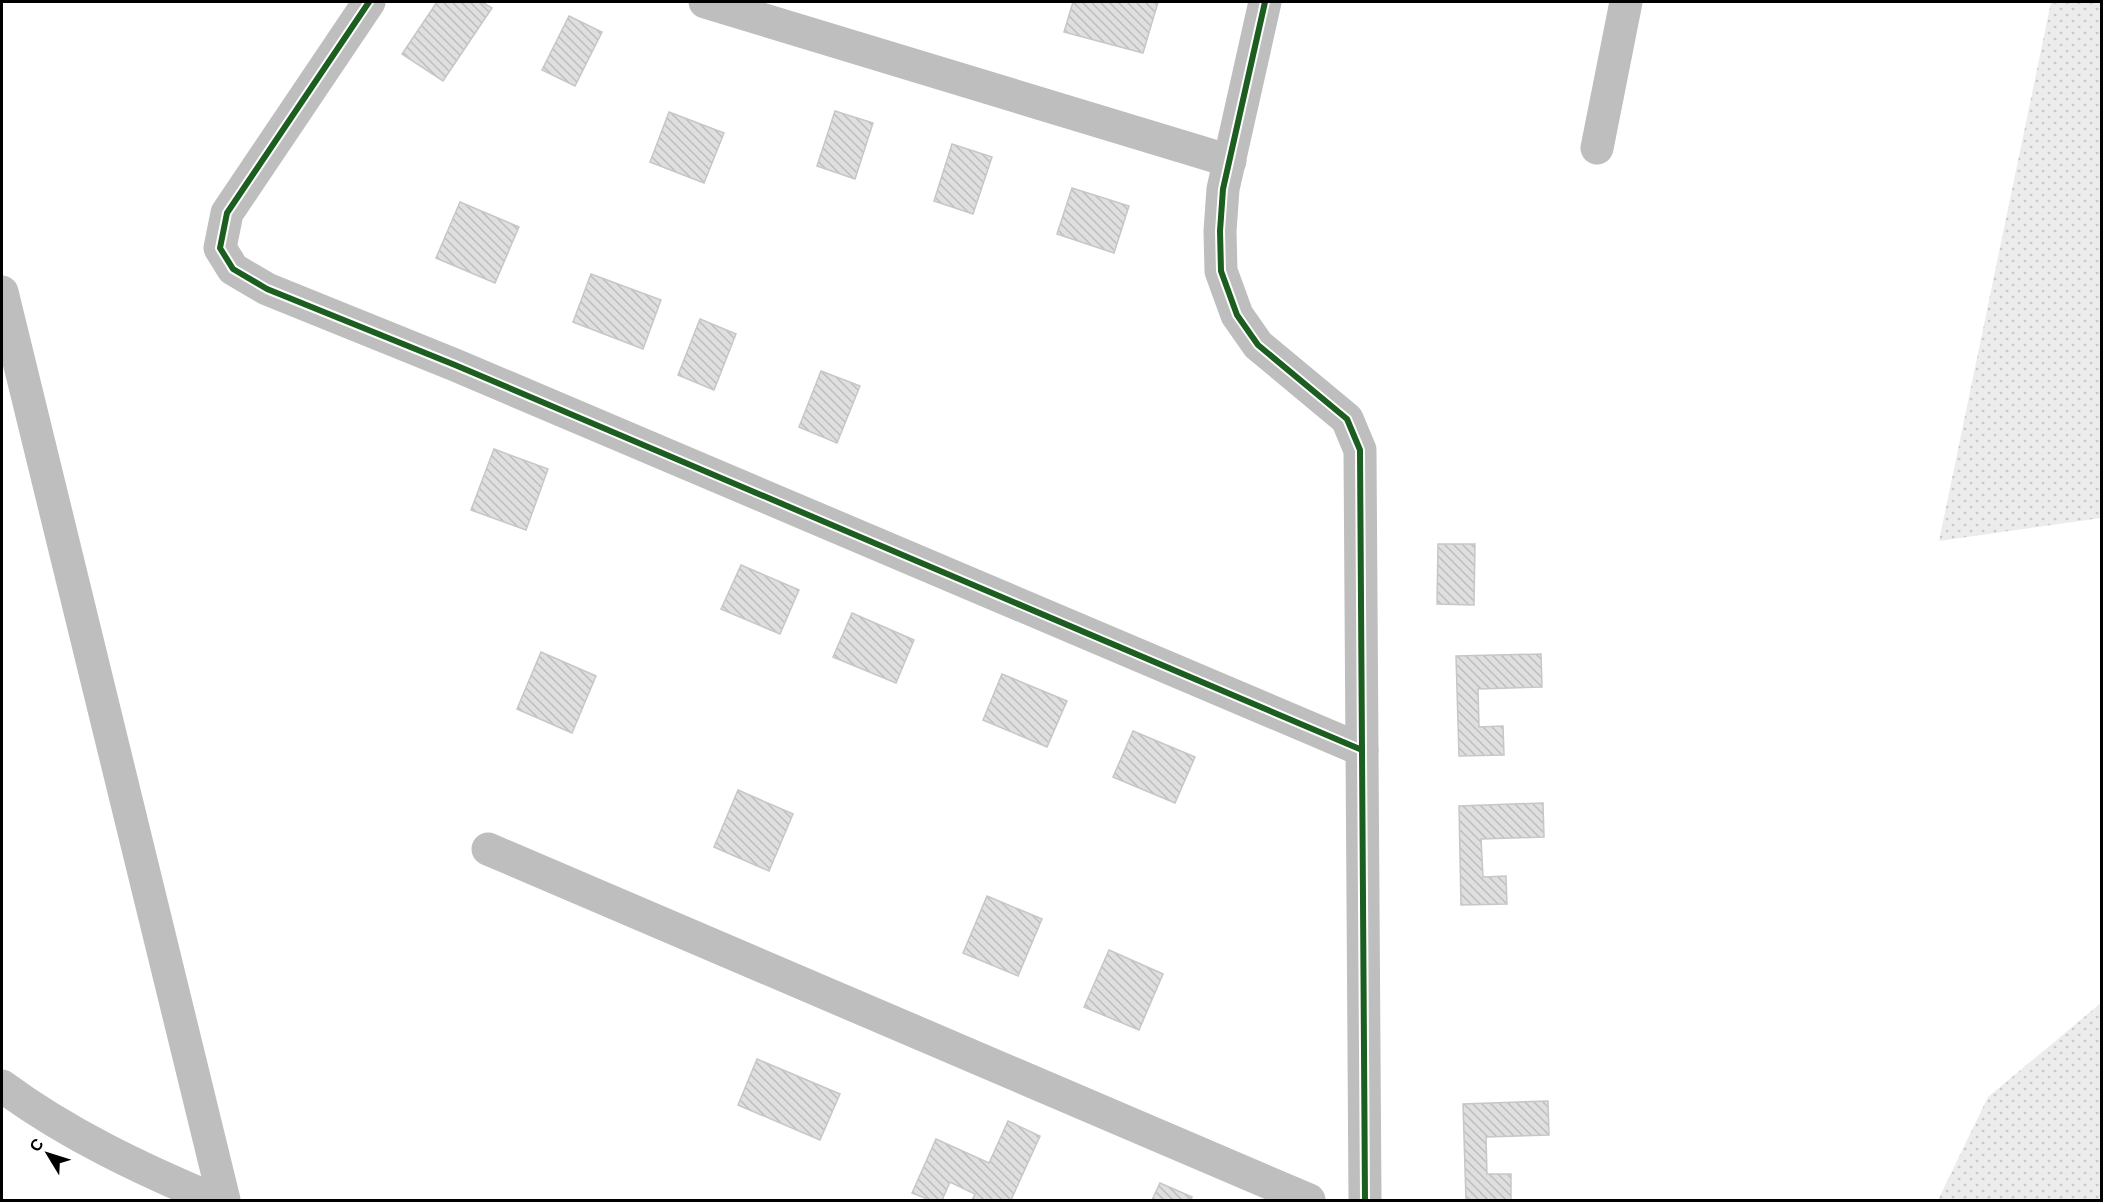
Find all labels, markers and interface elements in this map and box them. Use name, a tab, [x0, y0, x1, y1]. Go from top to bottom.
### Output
north arrow	[18, 1124, 78, 1184]
text: С	[26, 1135, 47, 1155]

